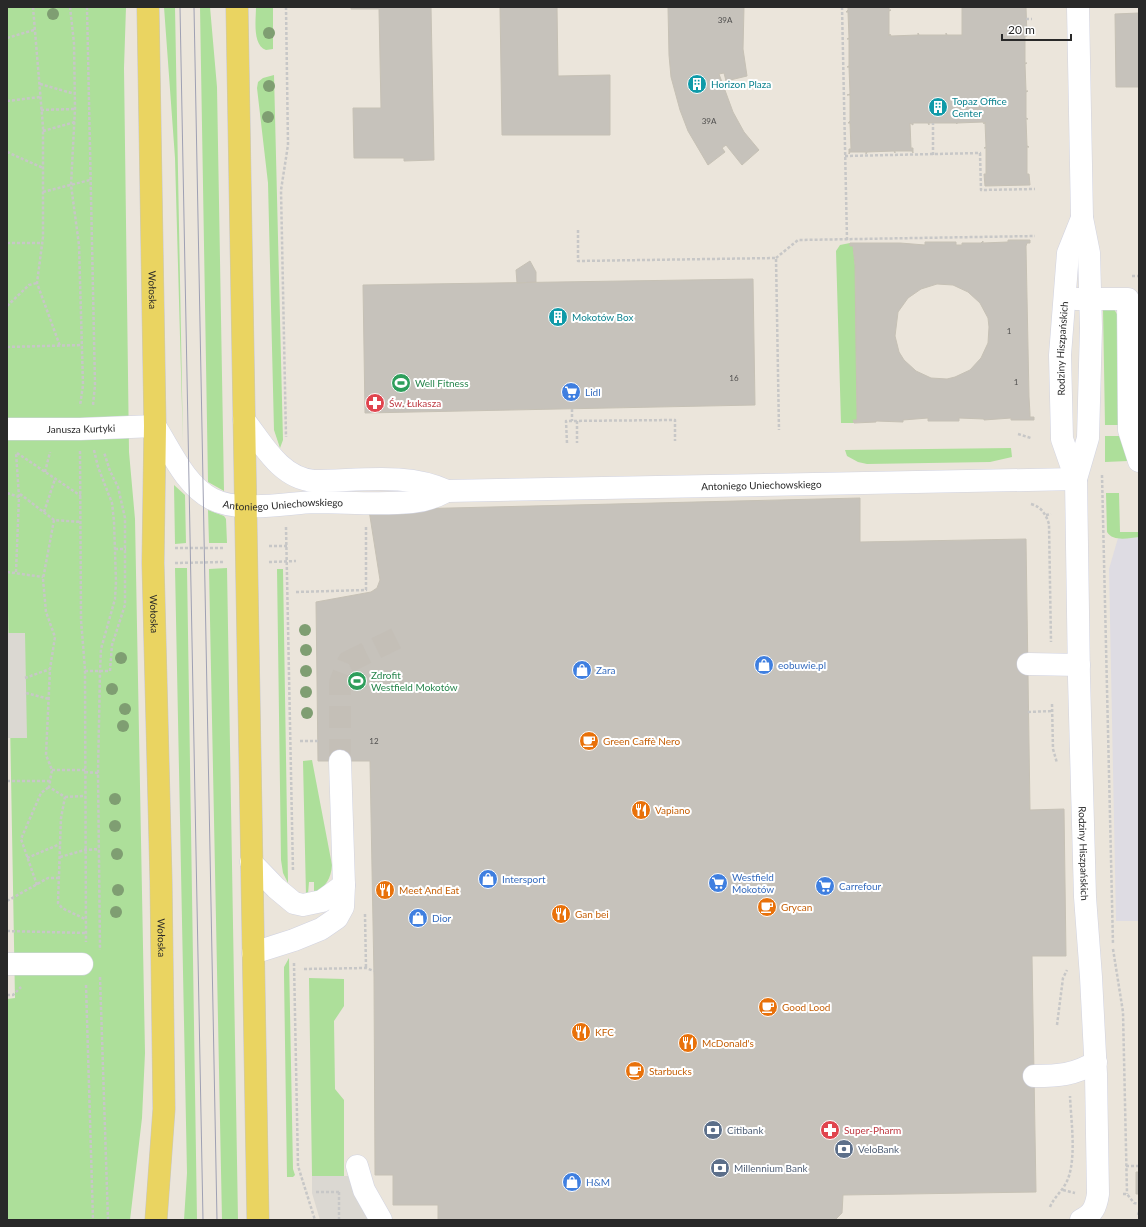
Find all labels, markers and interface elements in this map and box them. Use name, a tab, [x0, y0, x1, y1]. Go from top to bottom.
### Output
house number: 39A	[718, 15, 733, 25]
scale bar	[1002, 16, 1071, 42]
text: 20 m	[1008, 22, 1035, 37]
building icon: Horizon Plaza	[686, 73, 708, 95]
place label: Horizon Plaza	[711, 78, 771, 90]
place label: Topaz Office Center	[952, 95, 1007, 119]
building icon: Topaz Office Center	[927, 96, 949, 118]
house number: 39A	[702, 116, 717, 126]
street label: Wołoska	[146, 271, 159, 309]
street label: Rodziny Hiszpańskich	[1054, 301, 1070, 396]
building icon: Mokotów Box	[547, 306, 569, 328]
place label: Mokotów Box	[572, 311, 633, 323]
house number: 1	[1007, 326, 1012, 336]
sports icon: Well Fitness	[390, 372, 412, 394]
house number: 16	[729, 373, 739, 383]
place label: Well Fitness	[415, 377, 469, 389]
house number: 1	[1014, 377, 1019, 387]
supermarket icon: Lidl	[560, 381, 582, 403]
place label: Lidl	[585, 386, 601, 398]
pharmacy icon: Św. Łukasza	[364, 392, 386, 414]
place label: Św. Łukasza	[389, 397, 441, 409]
street label: Janusza Kurtyki	[47, 422, 115, 435]
street label: Antoniego Uniechowskiego	[701, 478, 822, 492]
street label: Antoniego Uniechowskiego	[222, 496, 344, 512]
street label: Wołoska	[148, 594, 161, 633]
shop icon: eobuwie.pl	[753, 654, 775, 676]
shop icon: Zara	[571, 659, 593, 681]
place label: eobuwie.pl	[778, 659, 826, 671]
place label: Zara	[596, 664, 616, 676]
place label: Zdrofit Westfield Mokotów	[371, 669, 458, 693]
sports icon: Zdrofit Westfield Mokotów	[346, 670, 368, 692]
cafe icon: Green Caffè Nero	[578, 730, 600, 752]
place label: Green Caffè Nero	[603, 735, 680, 747]
house number: 12	[369, 736, 379, 746]
restaurant icon: Vapiano	[630, 799, 652, 821]
place label: Vapiano	[655, 804, 691, 816]
street label: Rodziny Hiszpańskich	[1077, 806, 1091, 901]
shop icon: Intersport	[477, 868, 499, 890]
place label: Westfield Mokotów	[732, 871, 774, 895]
supermarket icon: Westfield Mokotów	[707, 872, 729, 894]
place label: Intersport	[502, 873, 546, 885]
supermarket icon: Carrefour	[814, 875, 836, 897]
restaurant icon: Meet And Eat	[374, 879, 396, 901]
place label: Carrefour	[839, 880, 882, 892]
place label: Meet And Eat	[399, 884, 460, 896]
cafe icon: Grycan	[756, 896, 778, 918]
place label: Grycan	[781, 901, 812, 913]
restaurant icon: Gan bei	[550, 903, 572, 925]
shop icon: Dior	[407, 907, 429, 929]
place label: Gan bei	[575, 908, 609, 920]
place label: Dior	[432, 912, 452, 924]
street label: Wołoska	[155, 918, 168, 957]
cafe icon: Good Lood	[757, 996, 779, 1018]
place label: Good Lood	[782, 1001, 830, 1013]
restaurant icon: KFC	[570, 1021, 592, 1043]
place label: KFC	[595, 1026, 614, 1038]
restaurant icon: McDonald's	[677, 1032, 699, 1054]
place label: McDonald's	[702, 1037, 754, 1049]
cafe icon: Starbucks	[624, 1060, 646, 1082]
place label: Starbucks	[649, 1065, 692, 1077]
bank icon: Citibank	[702, 1119, 724, 1141]
pharmacy icon: Super-Pharm	[819, 1119, 841, 1141]
place label: Citibank	[727, 1124, 764, 1136]
place label: Super-Pharm	[844, 1124, 901, 1136]
bank icon: VeloBank	[833, 1138, 855, 1160]
place label: VeloBank	[858, 1143, 900, 1155]
bank icon: Millennium Bank	[709, 1157, 731, 1179]
place label: Millennium Bank	[734, 1162, 808, 1174]
shop icon: H&M	[561, 1171, 583, 1193]
place label: H&M	[586, 1176, 610, 1188]

